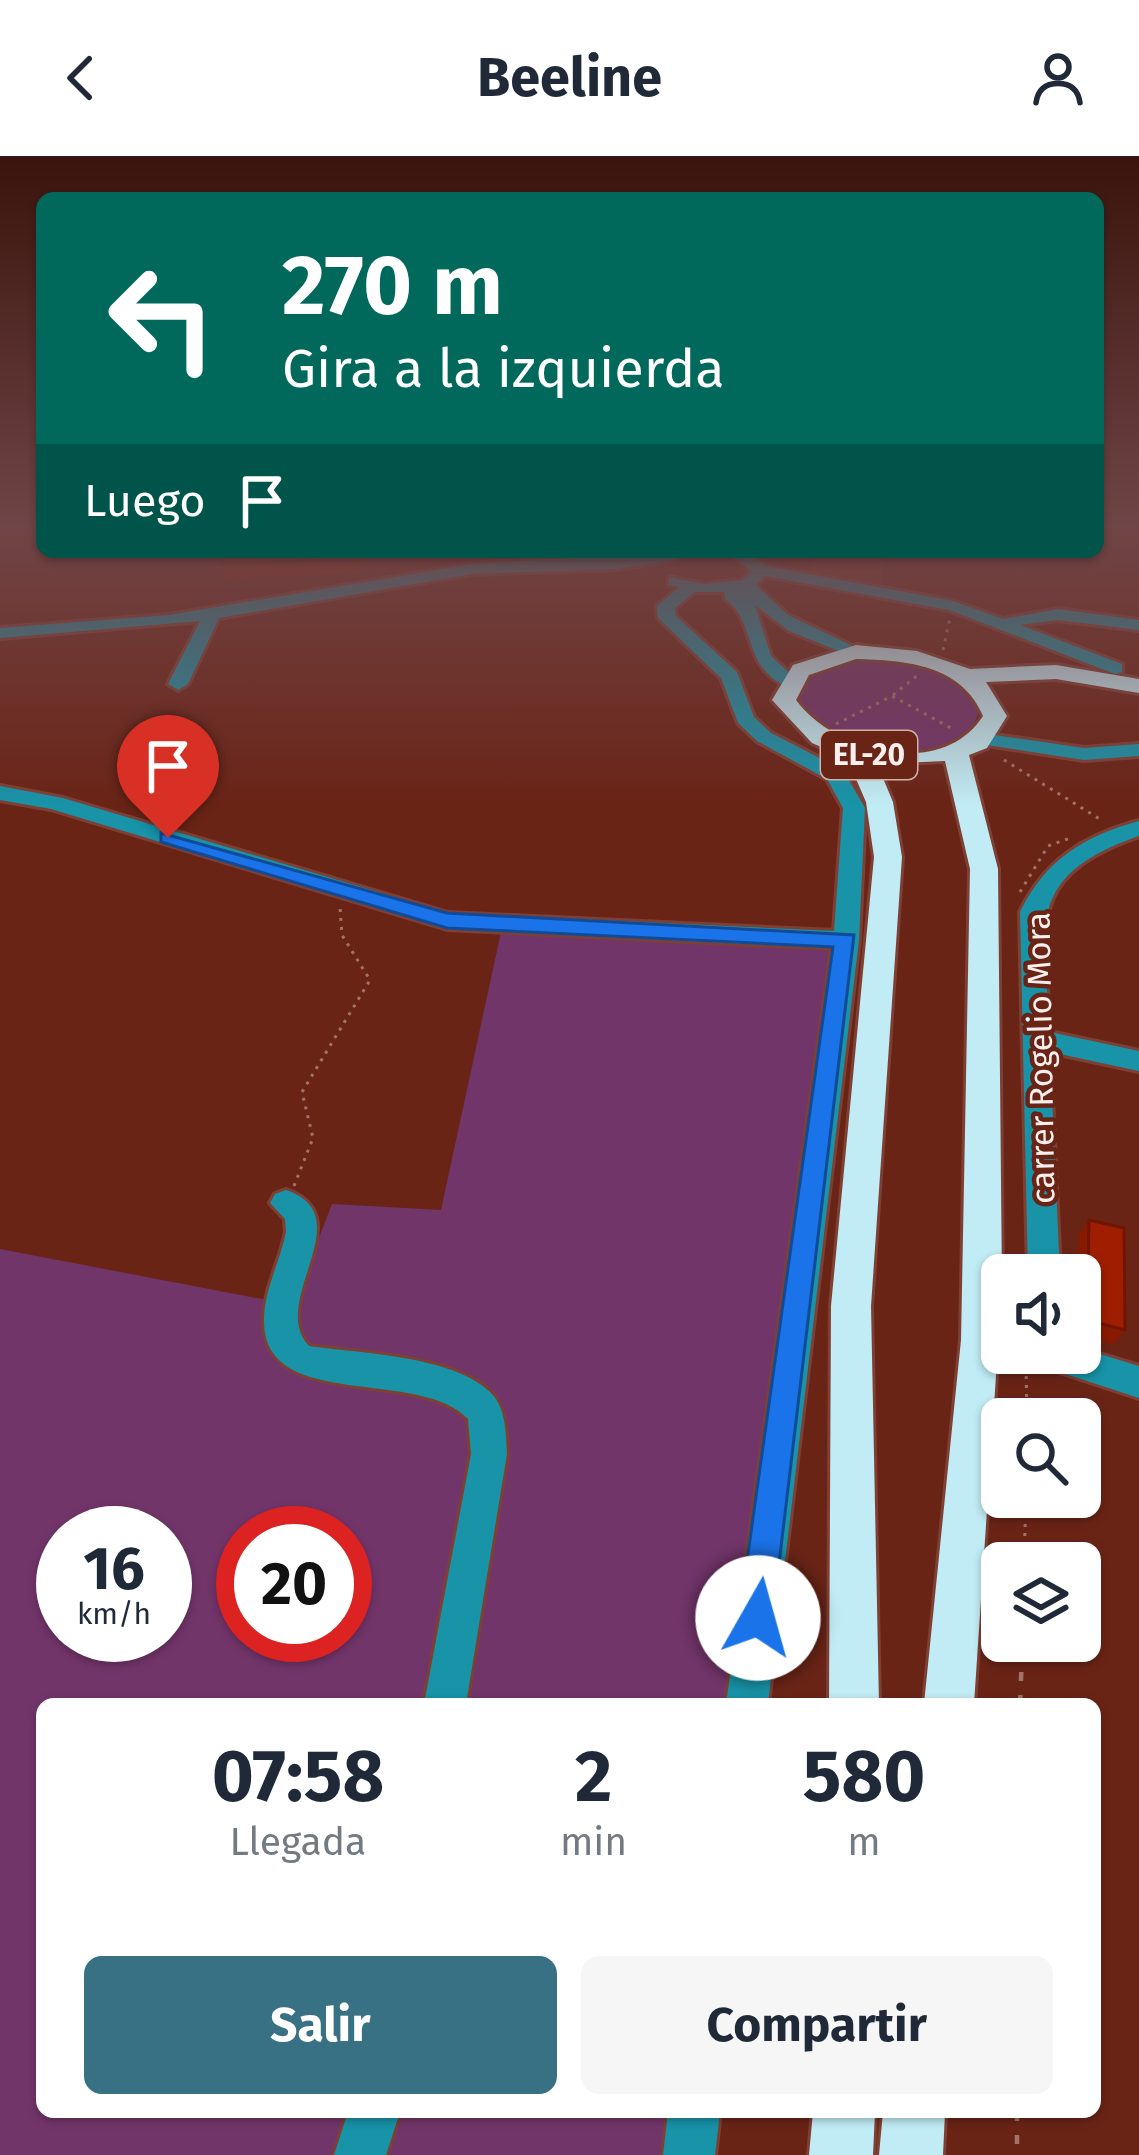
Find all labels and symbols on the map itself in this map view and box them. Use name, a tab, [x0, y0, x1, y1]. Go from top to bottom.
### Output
pin	[117, 715, 219, 838]
road number: EL-20	[821, 731, 917, 779]
street label: carrer Rogelio Mora	[1018, 912, 1064, 1204]
speed limit sign: 20	[216, 1506, 372, 1662]
position arrow	[695, 1555, 821, 1681]

